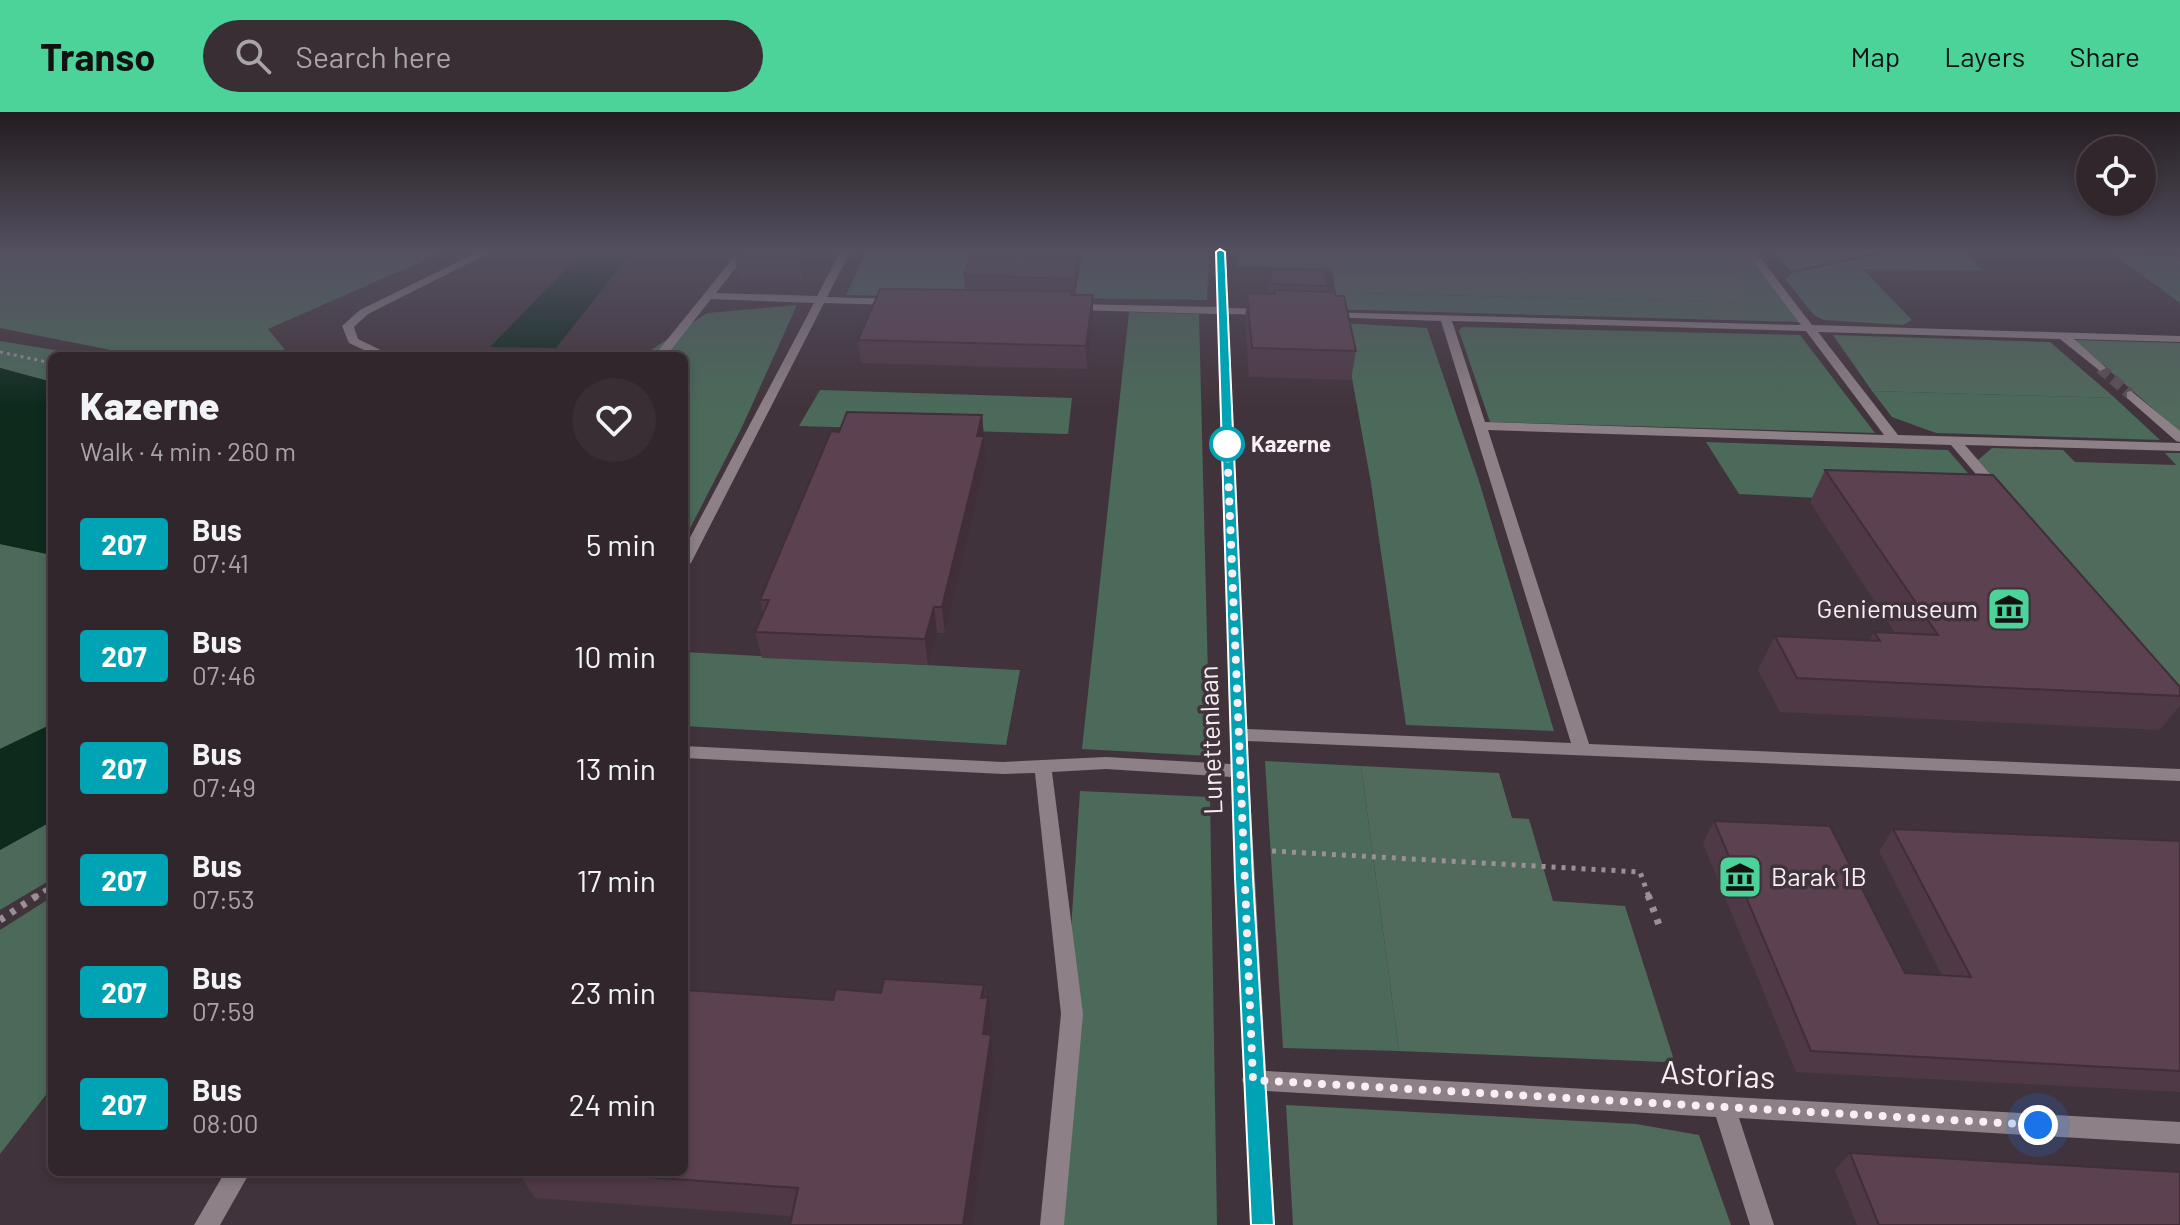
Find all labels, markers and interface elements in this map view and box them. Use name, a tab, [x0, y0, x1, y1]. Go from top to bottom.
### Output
search box	[203, 20, 763, 92]
text: Transo	[40, 33, 155, 79]
icon: search	[231, 34, 275, 78]
text: Search here	[295, 38, 451, 74]
text: Map	[1850, 39, 1900, 73]
text: Layers	[1944, 39, 2025, 73]
text: Share	[2069, 39, 2140, 73]
map controls	[2076, 136, 2156, 216]
button: locate	[2076, 136, 2156, 216]
button: heart	[572, 378, 656, 462]
text: Kazerne	[80, 382, 219, 428]
marker: Kazerne	[1210, 427, 1244, 461]
place label: Kazerne	[1251, 430, 1331, 456]
text: Walk · 4 min · 260 m	[80, 435, 296, 466]
text: Bus	[192, 511, 242, 547]
text: 5 min	[586, 526, 656, 562]
text: 207	[101, 527, 147, 561]
text: 07:41	[192, 547, 249, 578]
museum icon: Geniemuseum	[1985, 585, 2033, 633]
place label: Geniemuseum	[1816, 592, 1978, 623]
text: Bus	[192, 623, 242, 659]
text: 10 min	[574, 638, 656, 674]
text: 207	[101, 639, 147, 673]
text: 07:46	[192, 659, 256, 690]
street label: Lunettenlaan	[1191, 665, 1228, 815]
text: Bus	[192, 735, 242, 771]
text: 13 min	[575, 750, 656, 786]
text: 207	[101, 751, 147, 785]
text: 07:49	[192, 771, 256, 802]
text: Bus	[192, 847, 242, 883]
museum icon: Barak 1B	[1716, 853, 1764, 901]
place label: Barak 1B	[1771, 860, 1867, 891]
text: 17 min	[577, 862, 656, 898]
text: 207	[101, 863, 147, 897]
text: 07:53	[192, 883, 255, 914]
text: Bus	[192, 959, 242, 995]
text: 23 min	[570, 974, 656, 1010]
text: 207	[101, 975, 147, 1009]
text: 07:59	[192, 995, 255, 1026]
street label: Astorias	[1660, 1051, 1776, 1095]
text: Bus	[192, 1071, 242, 1107]
text: 24 min	[569, 1086, 656, 1122]
text: 207	[101, 1087, 147, 1121]
your location	[2018, 1105, 2058, 1145]
text: 08:00	[192, 1107, 258, 1138]

